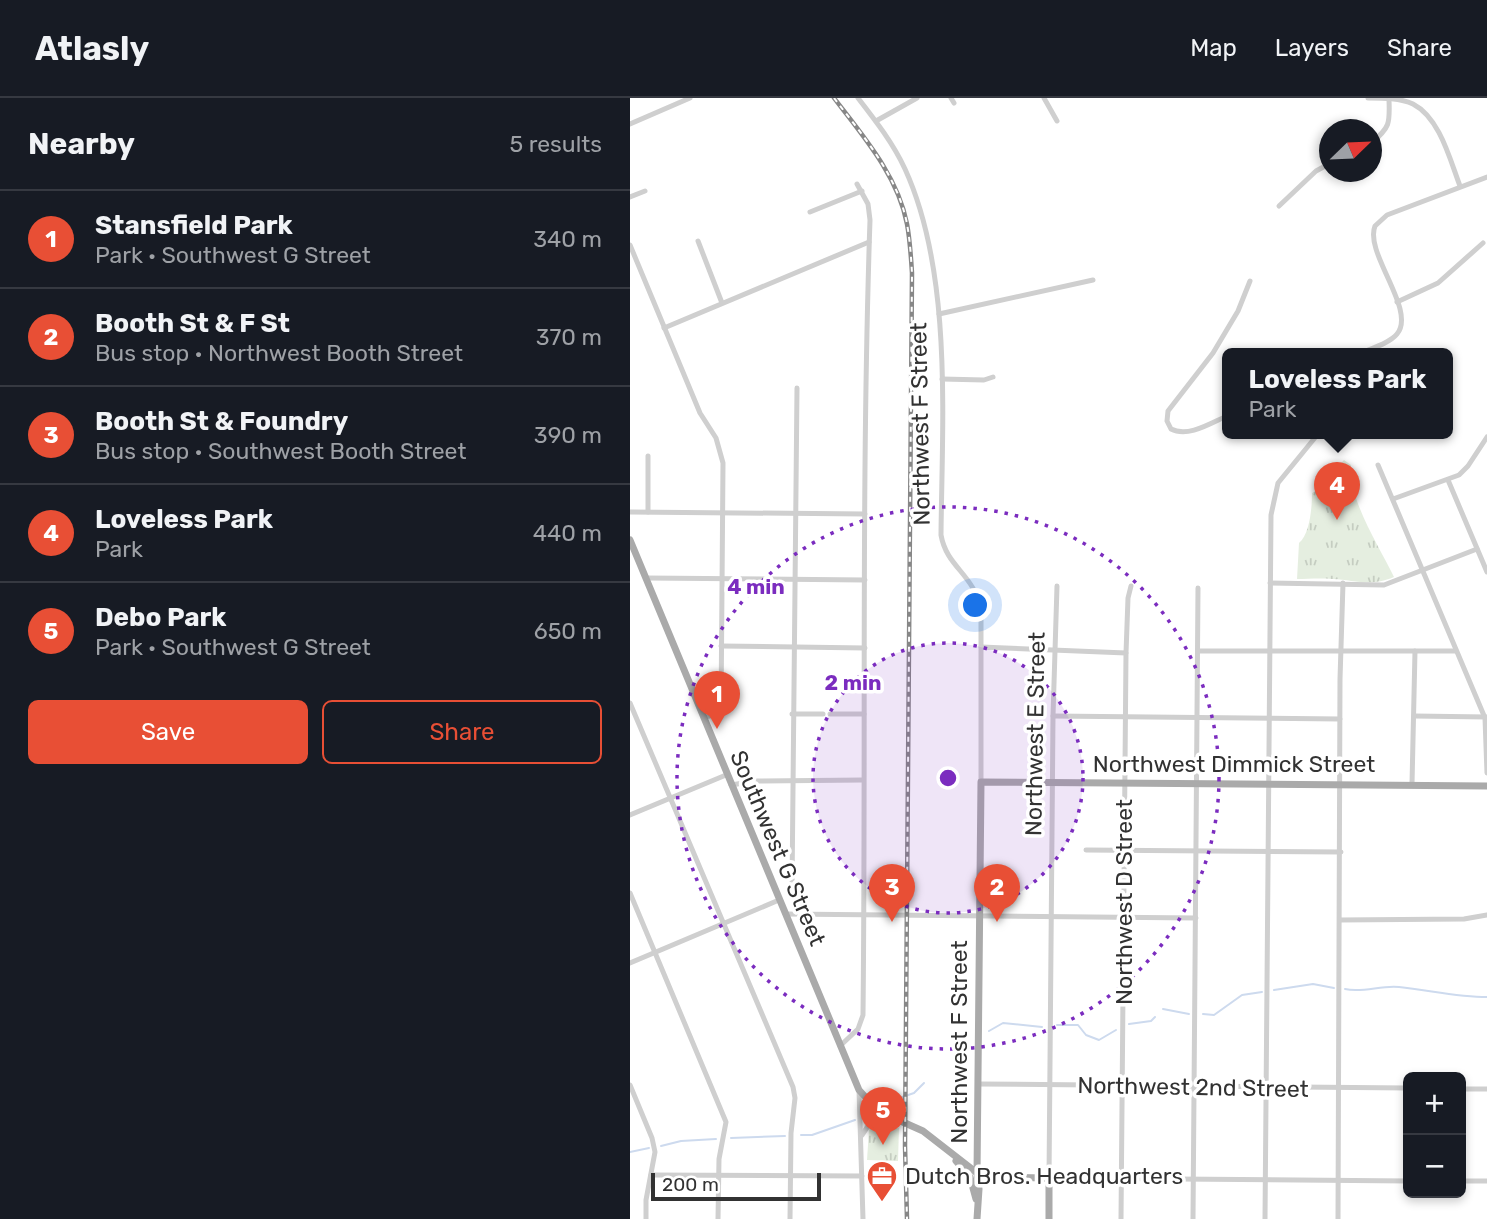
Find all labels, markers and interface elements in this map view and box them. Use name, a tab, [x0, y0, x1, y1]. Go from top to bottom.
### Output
text: Atlasly	[35, 29, 149, 68]
text: Map	[1190, 34, 1237, 62]
text: Layers	[1275, 34, 1349, 62]
text: Share	[1387, 34, 1452, 62]
north arrow	[1319, 119, 1382, 182]
text: Nearby	[28, 126, 135, 162]
text: 5 results	[509, 130, 602, 158]
text: Stansfield Park	[95, 210, 293, 241]
text: 1	[45, 225, 57, 253]
text: 340 m	[533, 225, 602, 253]
text: Park · Southwest G Street	[95, 241, 371, 269]
text: Booth St & F St	[95, 308, 290, 339]
street label: Northwest F Street	[904, 322, 936, 526]
text: 2	[44, 323, 58, 351]
text: 370 m	[536, 323, 602, 351]
text: Bus stop · Northwest Booth Street	[95, 339, 463, 367]
popup	[1222, 348, 1453, 439]
text: Loveless Park	[1249, 364, 1426, 395]
text: Park	[1249, 395, 1296, 423]
text: Booth St & Foundry	[95, 406, 348, 437]
text: 3	[43, 421, 59, 449]
text: 390 m	[534, 421, 602, 449]
text: Bus stop · Southwest Booth Street	[95, 437, 466, 465]
pin: 4	[1314, 462, 1360, 520]
text: Loveless Park	[95, 504, 273, 535]
text: 4	[43, 519, 59, 547]
text: 440 m	[533, 519, 602, 547]
text: Park	[95, 535, 143, 563]
text: 4 min	[727, 574, 785, 599]
your location	[958, 588, 992, 622]
text: Debo Park	[95, 602, 227, 633]
text: 5	[44, 617, 58, 645]
text: 650 m	[534, 617, 602, 645]
street label: Northwest E Street	[1019, 632, 1051, 836]
text: Park · Southwest G Street	[95, 633, 371, 661]
text: 2 min	[825, 670, 881, 695]
pin: 1	[694, 671, 740, 729]
button: Save	[28, 700, 308, 764]
button: Share	[322, 700, 602, 764]
street label: Southwest G Street	[724, 746, 832, 950]
street label: Northwest Dimmick Street	[1093, 750, 1375, 778]
centre of rings	[936, 766, 960, 790]
street label: Northwest D Street	[1110, 799, 1138, 1005]
pin: 3	[869, 864, 915, 922]
pin: 2	[974, 864, 1020, 922]
street label: Northwest F Street	[945, 940, 973, 1144]
street label: Northwest 2nd Street	[1077, 1071, 1309, 1103]
map controls	[1403, 1072, 1466, 1198]
button: +	[1403, 1072, 1466, 1135]
pin: 5	[860, 1087, 906, 1145]
button: −	[1403, 1135, 1466, 1198]
office icon: Dutch Bros. Headquarters	[865, 1159, 899, 1203]
place label: Dutch Bros. Headquarters	[905, 1162, 1183, 1190]
scale bar	[651, 1170, 821, 1202]
text: 200 m	[662, 1173, 719, 1196]

